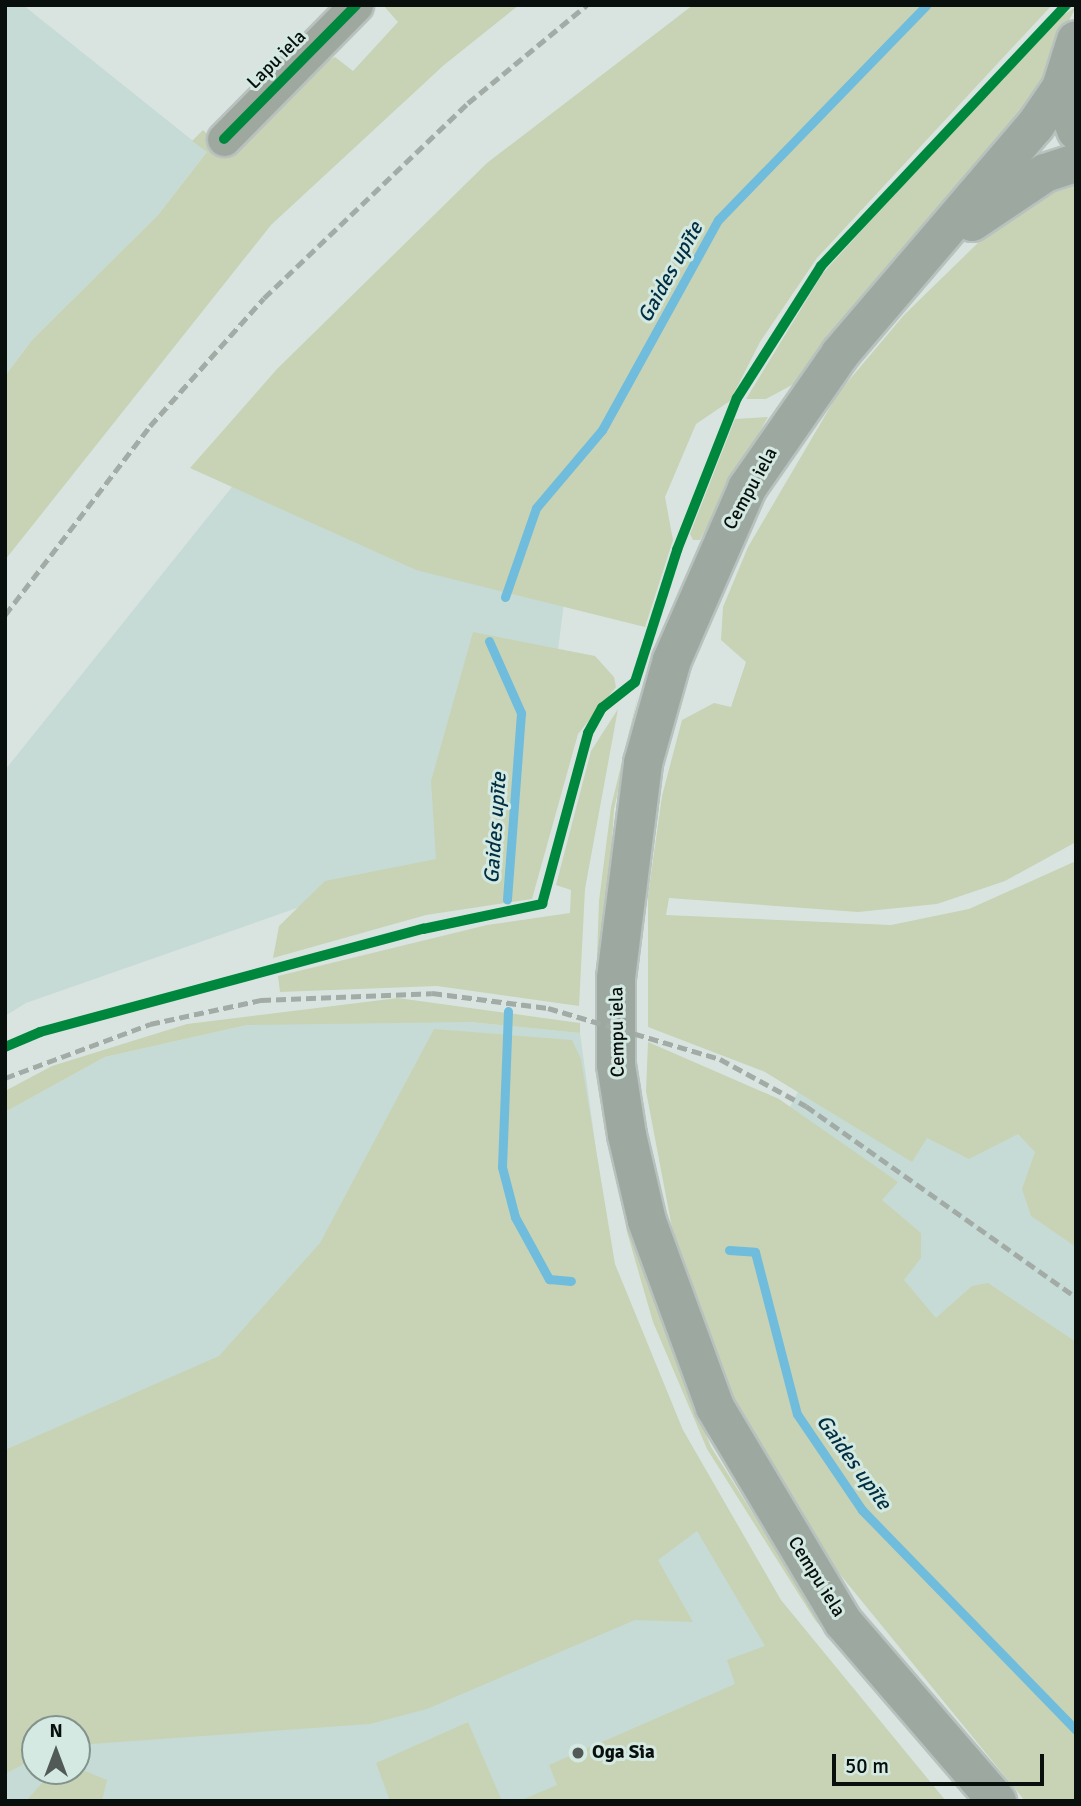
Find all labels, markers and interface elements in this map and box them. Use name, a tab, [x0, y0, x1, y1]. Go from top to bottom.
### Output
street label: Lapu iela	[243, 26, 311, 94]
water label: Gaides upīte	[632, 217, 708, 327]
street label: Cempu iela	[719, 444, 783, 534]
water label: Gaides upīte	[479, 772, 511, 884]
street label: Cempu iela	[606, 987, 630, 1077]
water label: Gaides upīte	[811, 1410, 897, 1514]
street label: Cempu iela	[782, 1533, 850, 1621]
north arrow	[21, 1715, 91, 1785]
text: N	[49, 1719, 63, 1743]
scale bar	[836, 1740, 1048, 1784]
place label: Oga Sia	[592, 1742, 655, 1764]
marker: Oga Sia	[570, 1745, 586, 1761]
text: 50 m	[845, 1753, 889, 1779]

